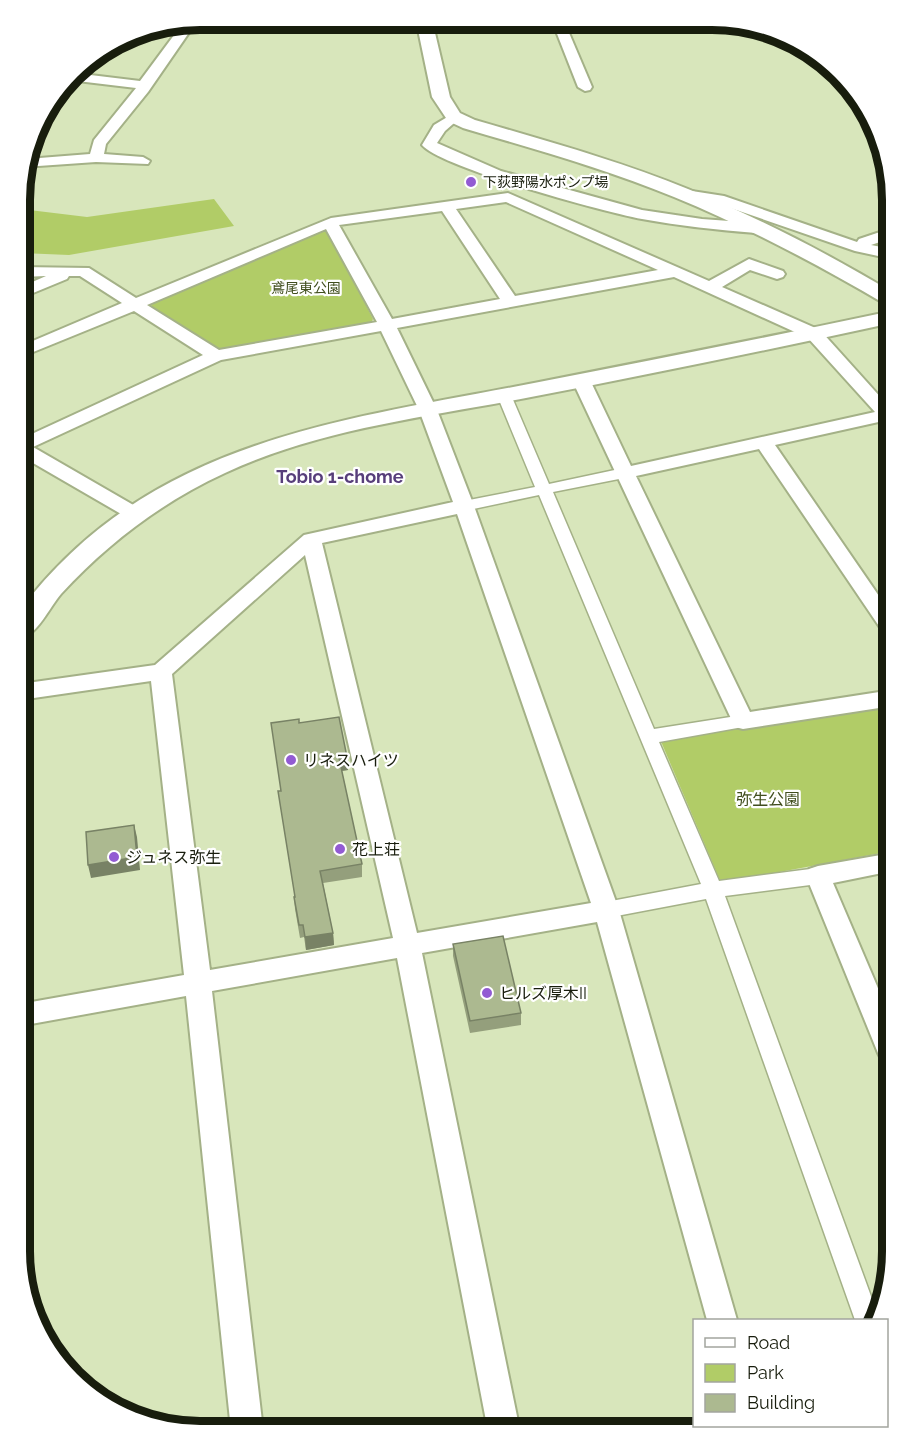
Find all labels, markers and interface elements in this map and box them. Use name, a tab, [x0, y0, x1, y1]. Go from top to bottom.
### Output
place label: 下荻野陽水ポンプ場	[483, 174, 609, 190]
marker: 下荻野陽水ポンプ場	[464, 175, 478, 189]
park label: 鳶尾東公園	[271, 280, 341, 296]
district label: Tobio 1-chome	[276, 466, 404, 487]
place label: リネスハイツ	[303, 751, 399, 770]
marker: リネスハイツ	[284, 753, 298, 767]
park label: 弥生公園	[736, 790, 800, 809]
place label: 花上荘	[352, 840, 400, 859]
marker: 花上荘	[333, 842, 347, 856]
place label: ジュネス弥生	[126, 848, 221, 867]
marker: ジュネス弥生	[107, 850, 121, 864]
place label: ヒルズ厚木II	[499, 984, 587, 1003]
marker: ヒルズ厚木II	[480, 986, 494, 1000]
legend	[693, 1319, 888, 1427]
text: Road	[747, 1332, 790, 1353]
text: Park	[747, 1362, 784, 1383]
text: Building	[747, 1392, 815, 1413]

